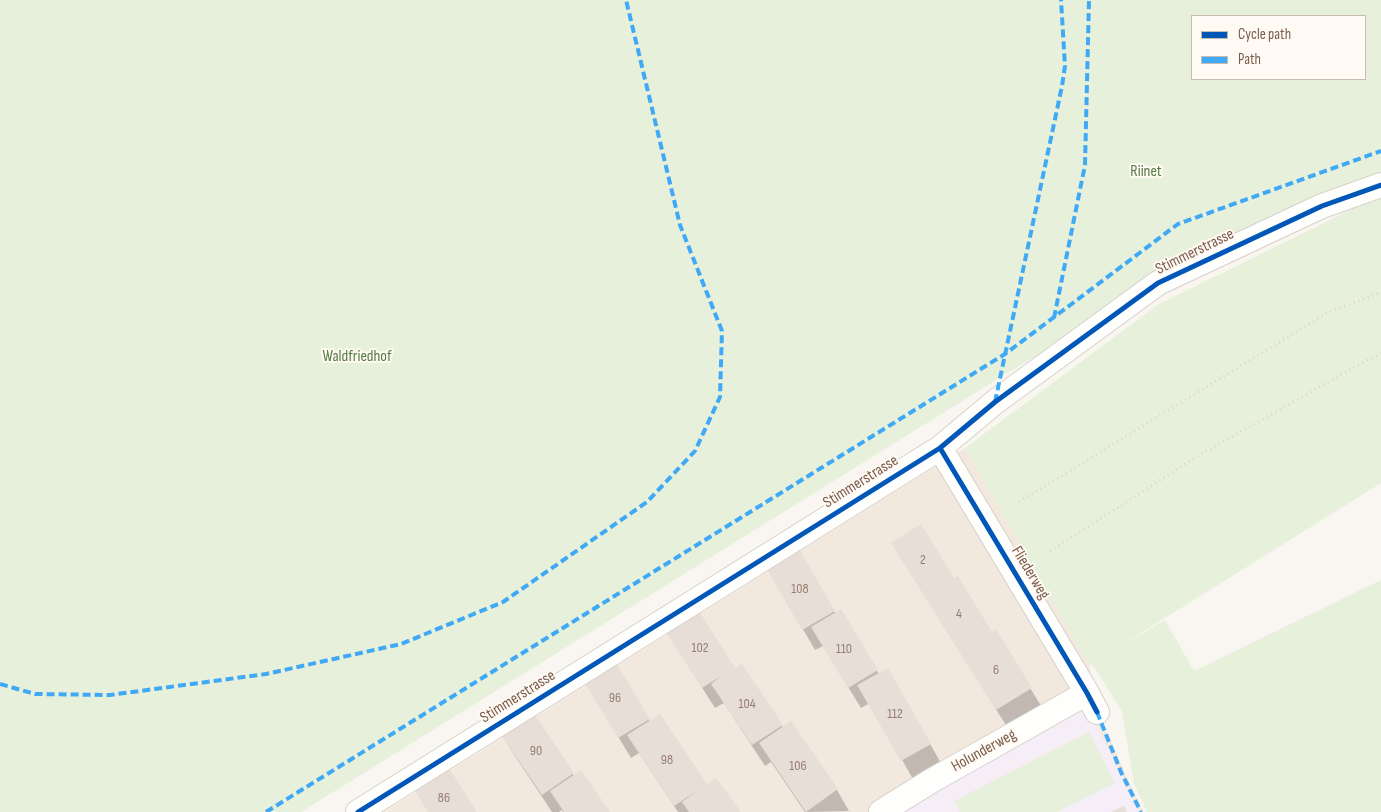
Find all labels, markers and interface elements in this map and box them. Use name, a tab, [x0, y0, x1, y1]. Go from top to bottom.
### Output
legend	[1191, 15, 1366, 80]
text: Cycle path	[1238, 25, 1291, 44]
text: Path	[1238, 50, 1261, 69]
park label: Riinet	[1130, 162, 1162, 182]
street label: Stimmerstrasse	[1153, 225, 1237, 279]
park label: Waldfriedhof	[322, 347, 392, 367]
street label: Stimmerstrasse	[820, 451, 902, 513]
street label: Fliederweg	[1007, 543, 1053, 603]
house number: 2	[920, 552, 926, 568]
house number: 108	[791, 581, 809, 597]
house number: 4	[956, 606, 962, 622]
house number: 102	[692, 640, 708, 656]
house number: 110	[836, 641, 852, 657]
house number: 6	[993, 662, 999, 678]
street label: Stimmerstrasse	[477, 666, 559, 728]
house number: 96	[609, 690, 621, 706]
house number: 104	[739, 696, 755, 712]
house number: 112	[887, 706, 903, 722]
street label: Holunderweg	[948, 725, 1020, 777]
house number: 90	[530, 743, 542, 759]
house number: 98	[661, 752, 673, 768]
house number: 106	[789, 758, 807, 774]
house number: 86	[438, 790, 450, 806]

